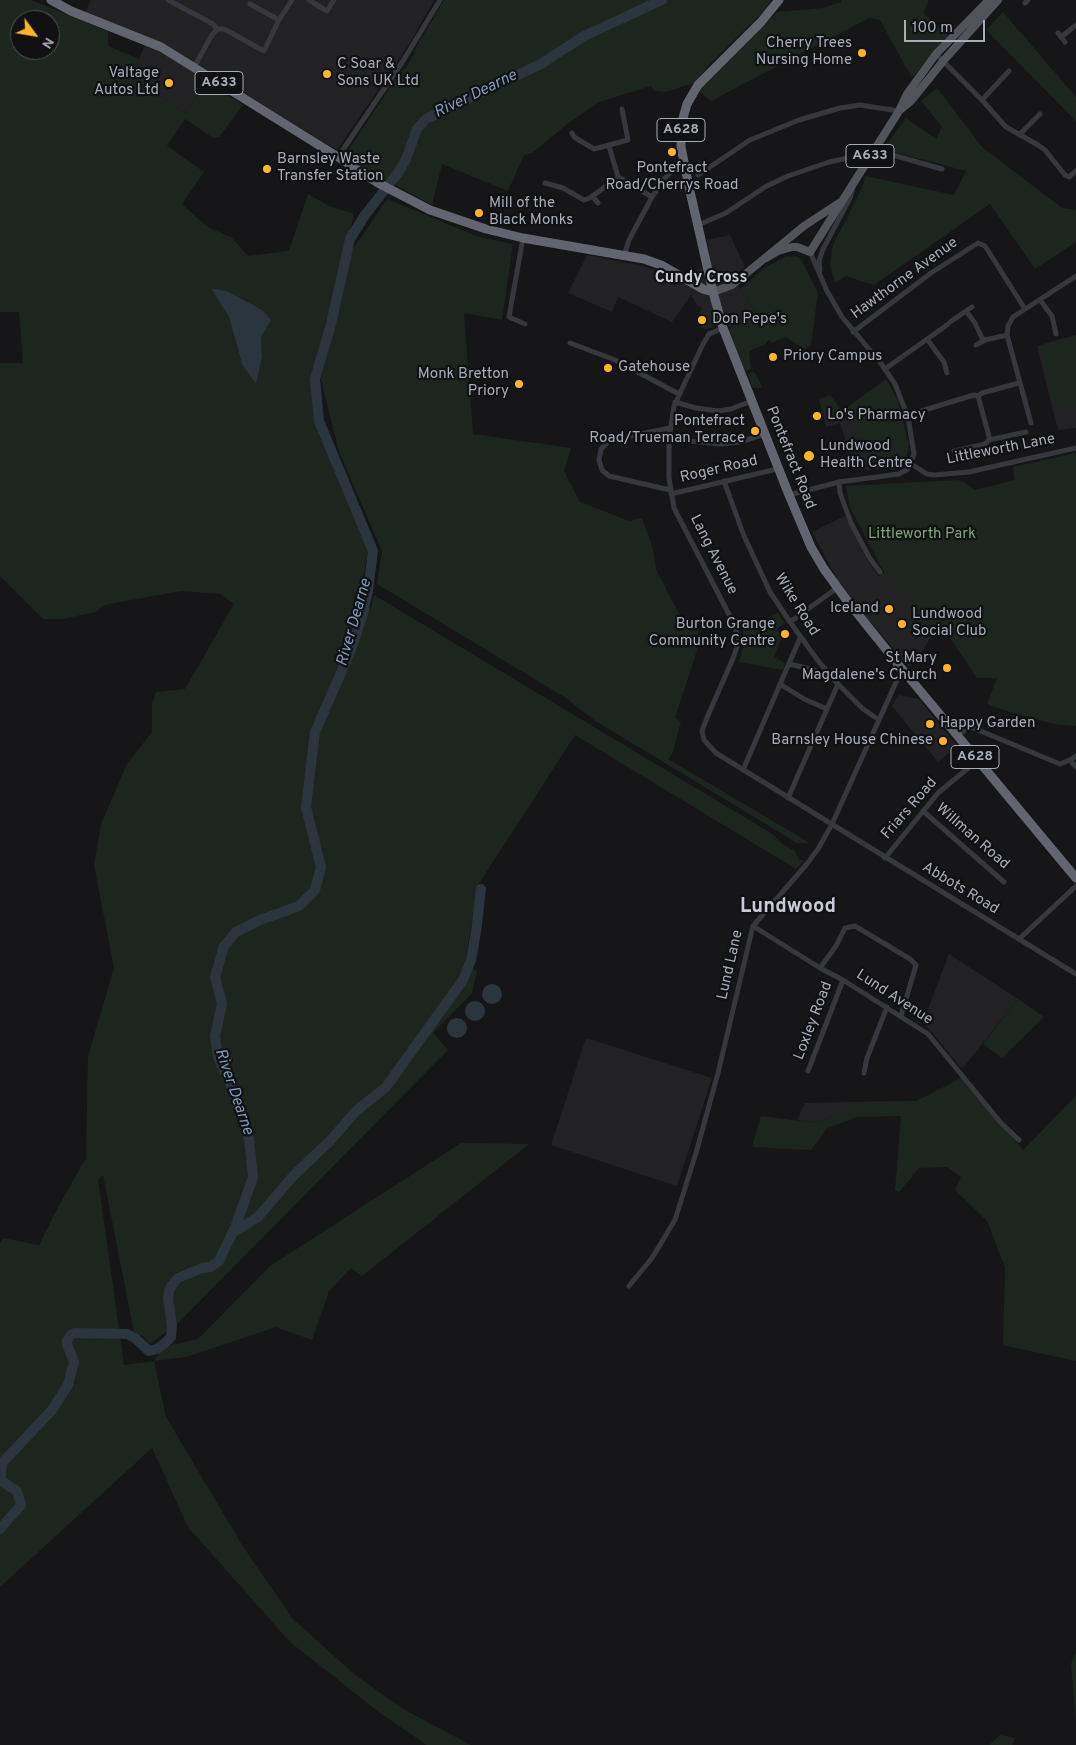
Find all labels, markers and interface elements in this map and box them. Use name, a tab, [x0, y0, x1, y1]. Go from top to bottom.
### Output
north arrow	[10, 10, 60, 60]
scale bar	[906, 10, 987, 42]
text: 100 m	[912, 19, 953, 38]
text: N	[37, 34, 57, 51]
place label: Cherry Trees Nursing Home	[756, 35, 852, 70]
marker: Cherry Trees Nursing Home	[856, 47, 868, 59]
place label: C Soar & Sons UK Ltd	[337, 56, 419, 91]
place label: Valtage Autos Ltd	[94, 65, 159, 100]
water label: River Dearne	[431, 67, 521, 123]
marker: C Soar & Sons UK Ltd	[321, 68, 333, 80]
road number: A633	[195, 72, 243, 95]
marker: Valtage Autos Ltd	[163, 77, 175, 89]
road number: A628	[657, 118, 705, 142]
road number: A633	[846, 144, 894, 168]
marker: Pontefract Road/Cherrys Road	[666, 146, 678, 158]
place label: Barnsley Waste Transfer Station	[277, 151, 384, 186]
place label: Pontefract Road/Cherrys Road	[605, 160, 739, 195]
marker: Barnsley Waste Transfer Station	[261, 163, 273, 175]
place label: Mill of the Black Monks	[489, 195, 573, 230]
marker: Mill of the Black Monks	[473, 207, 485, 219]
street label: Hawthorne Avenue	[848, 234, 962, 324]
district label: Cundy Cross	[655, 269, 747, 289]
place label: Don Pepe's	[712, 311, 787, 329]
marker: Don Pepe's	[696, 314, 708, 326]
place label: Priory Campus	[783, 348, 882, 366]
marker: Priory Campus	[767, 351, 779, 363]
place label: Gatehouse	[618, 359, 690, 377]
marker: Gatehouse	[602, 362, 614, 374]
place label: Monk Bretton Priory	[418, 366, 509, 401]
marker: Monk Bretton Priory	[513, 378, 525, 390]
street label: Pontefract Road	[761, 404, 819, 512]
place label: Lo's Pharmacy	[827, 407, 926, 425]
marker: Lo's Pharmacy	[811, 410, 823, 422]
place label: Pontefract Road/Trueman Terrace	[589, 413, 745, 448]
marker: Pontefract Road/Trueman Terrace	[749, 425, 761, 437]
street label: Littleworth Lane	[945, 431, 1057, 469]
place label: Lundwood Health Centre	[820, 438, 913, 473]
marker: Lundwood Health Centre	[802, 449, 816, 463]
street label: Roger Road	[679, 452, 759, 488]
street label: Lang Avenue	[685, 512, 741, 598]
park label: Littleworth Park	[868, 526, 976, 544]
street label: Wike Road	[770, 570, 822, 640]
water label: River Dearne	[333, 577, 377, 669]
place label: Iceland	[830, 600, 879, 618]
marker: Iceland	[883, 603, 895, 615]
place label: Lundwood Social Club	[912, 606, 986, 641]
place label: Burton Grange Community Centre	[649, 616, 775, 651]
marker: Lundwood Social Club	[896, 618, 908, 630]
marker: Burton Grange Community Centre	[779, 628, 791, 640]
place label: St Mary Magdalene's Church	[802, 650, 937, 685]
marker: St Mary Magdalene's Church	[941, 662, 953, 674]
place label: Happy Garden	[940, 715, 1035, 733]
marker: Happy Garden	[924, 718, 936, 730]
place label: Barnsley House Chinese	[771, 732, 933, 750]
marker: Barnsley House Chinese	[937, 735, 949, 747]
road number: A628	[951, 746, 999, 769]
street label: Friars Road	[878, 774, 942, 844]
street label: Willman Road	[931, 800, 1013, 874]
street label: Abbots Road	[918, 859, 1002, 919]
district label: Lundwood	[740, 896, 836, 920]
street label: Lund Lane	[714, 928, 748, 1002]
street label: Lund Avenue	[852, 967, 936, 1029]
street label: Loxley Road	[791, 979, 837, 1063]
water label: River Dearne	[209, 1046, 257, 1138]

